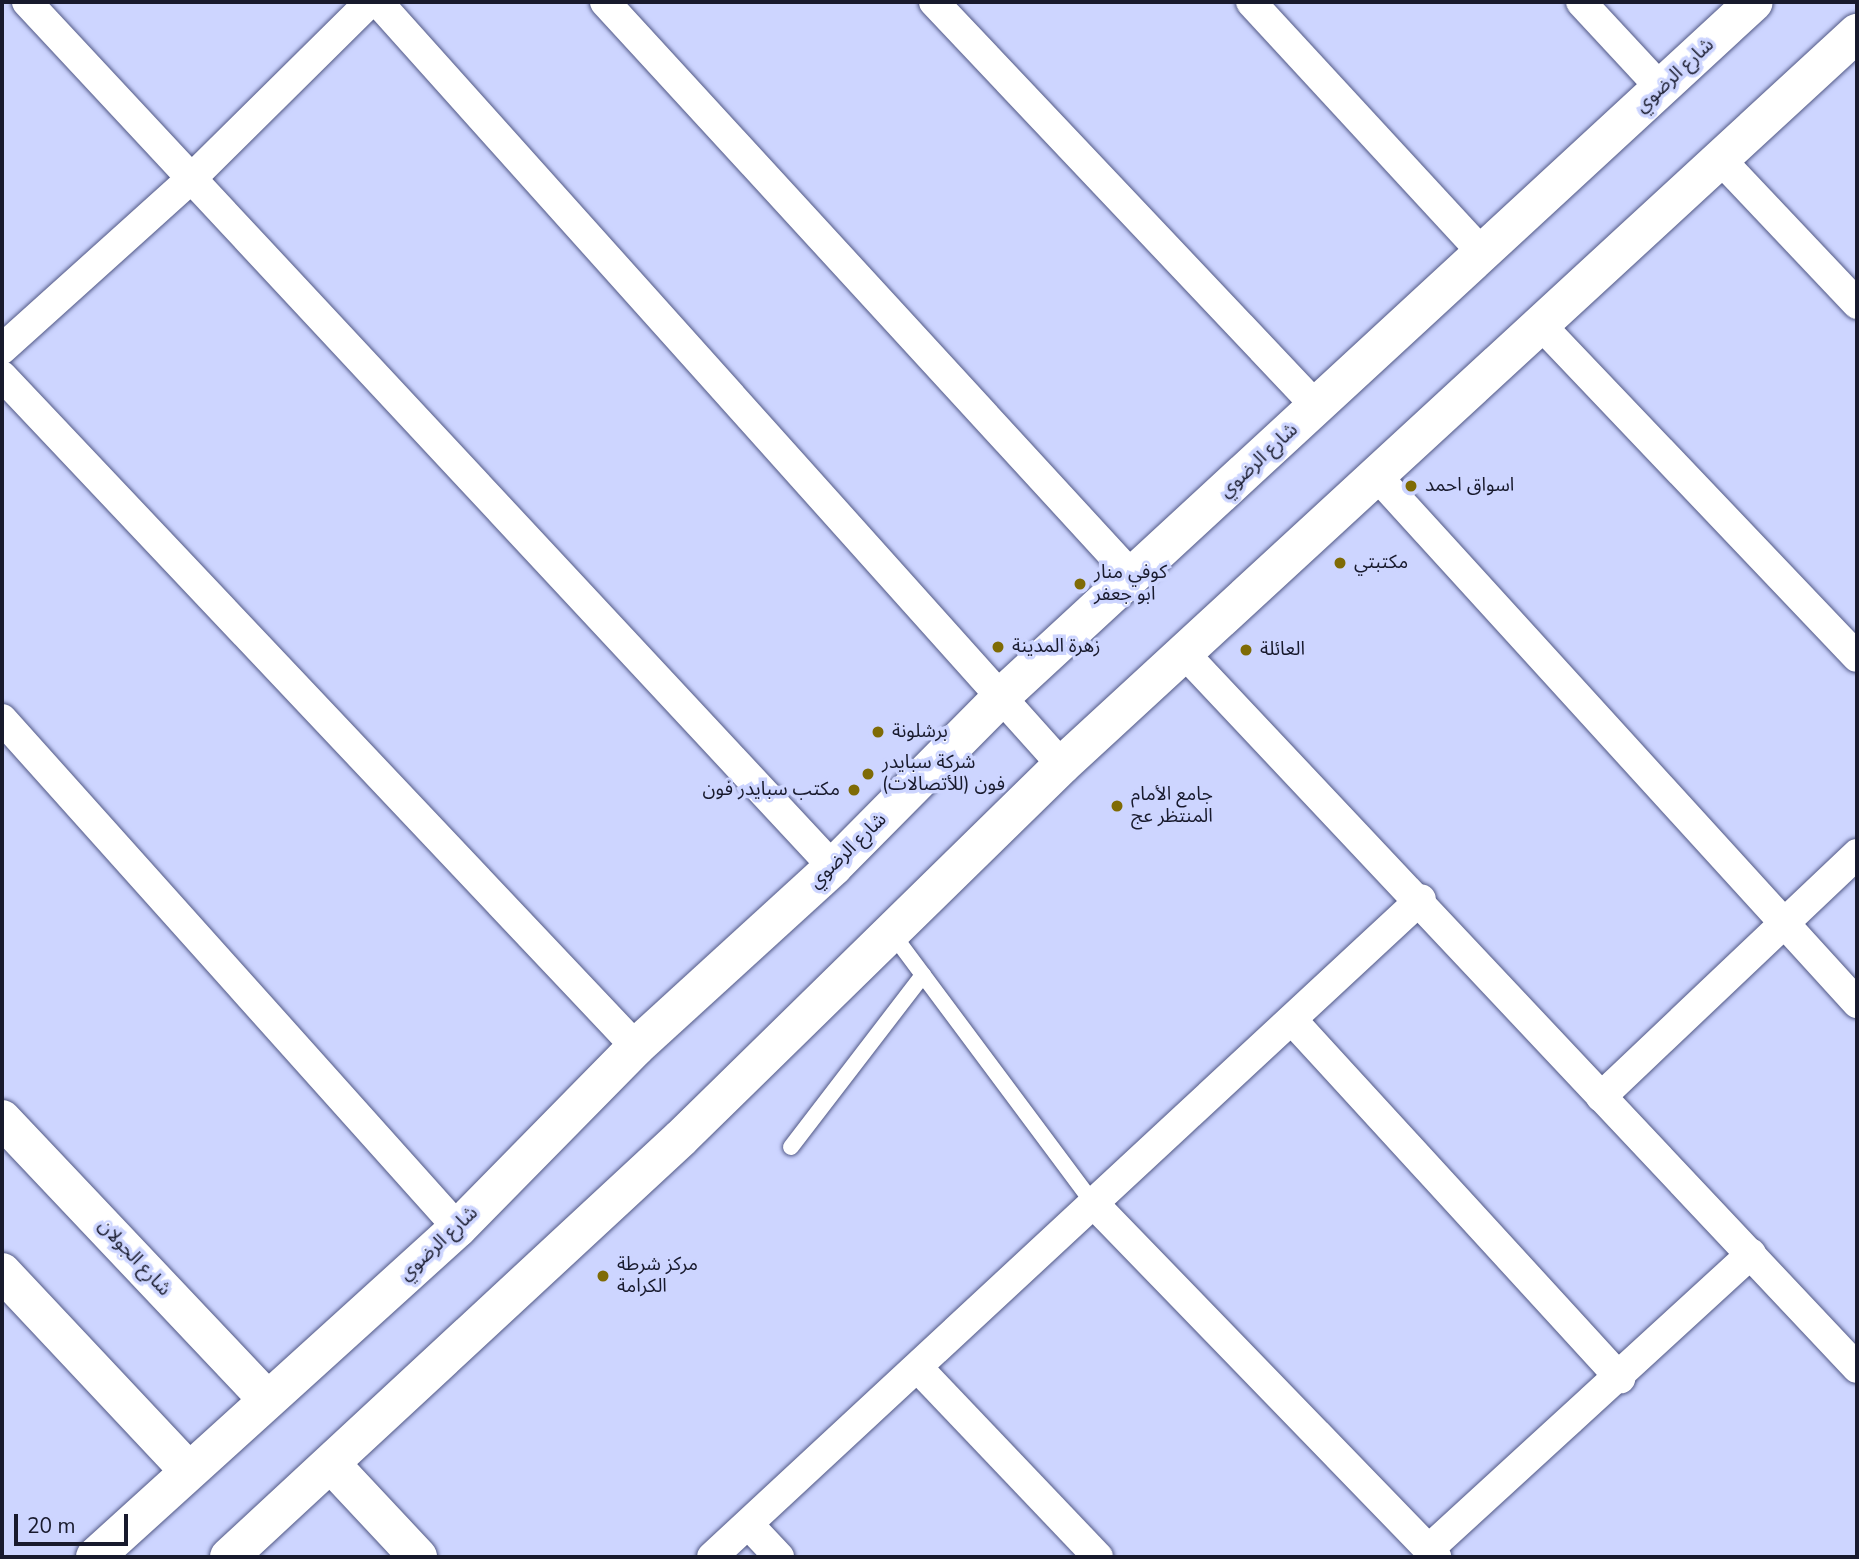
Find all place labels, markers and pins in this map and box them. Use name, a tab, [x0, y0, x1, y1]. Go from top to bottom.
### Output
place label: اسواق احمد	[1425, 475, 1514, 497]
marker: اسواق احمد	[1403, 478, 1419, 494]
place label: مكتبتي	[1354, 552, 1408, 574]
marker: مكتبتي	[1332, 555, 1348, 571]
place label: كوفي منار ابو جعفر	[1094, 562, 1167, 606]
marker: كوفي منار ابو جعفر	[1072, 576, 1088, 592]
place label: زهرة المدينة	[1012, 636, 1100, 658]
marker: زهرة المدينة	[990, 639, 1006, 655]
place label: العائلة	[1260, 639, 1305, 661]
marker: العائلة	[1238, 642, 1254, 658]
place label: برشلونة	[892, 721, 948, 743]
marker: برشلونة	[870, 724, 886, 740]
place label: شركة سبايدر فون (للأتصالات)	[882, 752, 1005, 796]
marker: شركة سبايدر فون (للأتصالات)	[860, 766, 876, 782]
place label: مكتب سبايدر فون	[703, 779, 840, 801]
marker: مكتب سبايدر فون	[846, 782, 862, 798]
place label: جامع الأمام المنتظر عج	[1131, 784, 1213, 828]
marker: جامع الأمام المنتظر عج	[1109, 798, 1125, 814]
place label: مركز شرطة الكرامة	[617, 1254, 698, 1298]
marker: مركز شرطة الكرامة	[595, 1268, 611, 1284]

